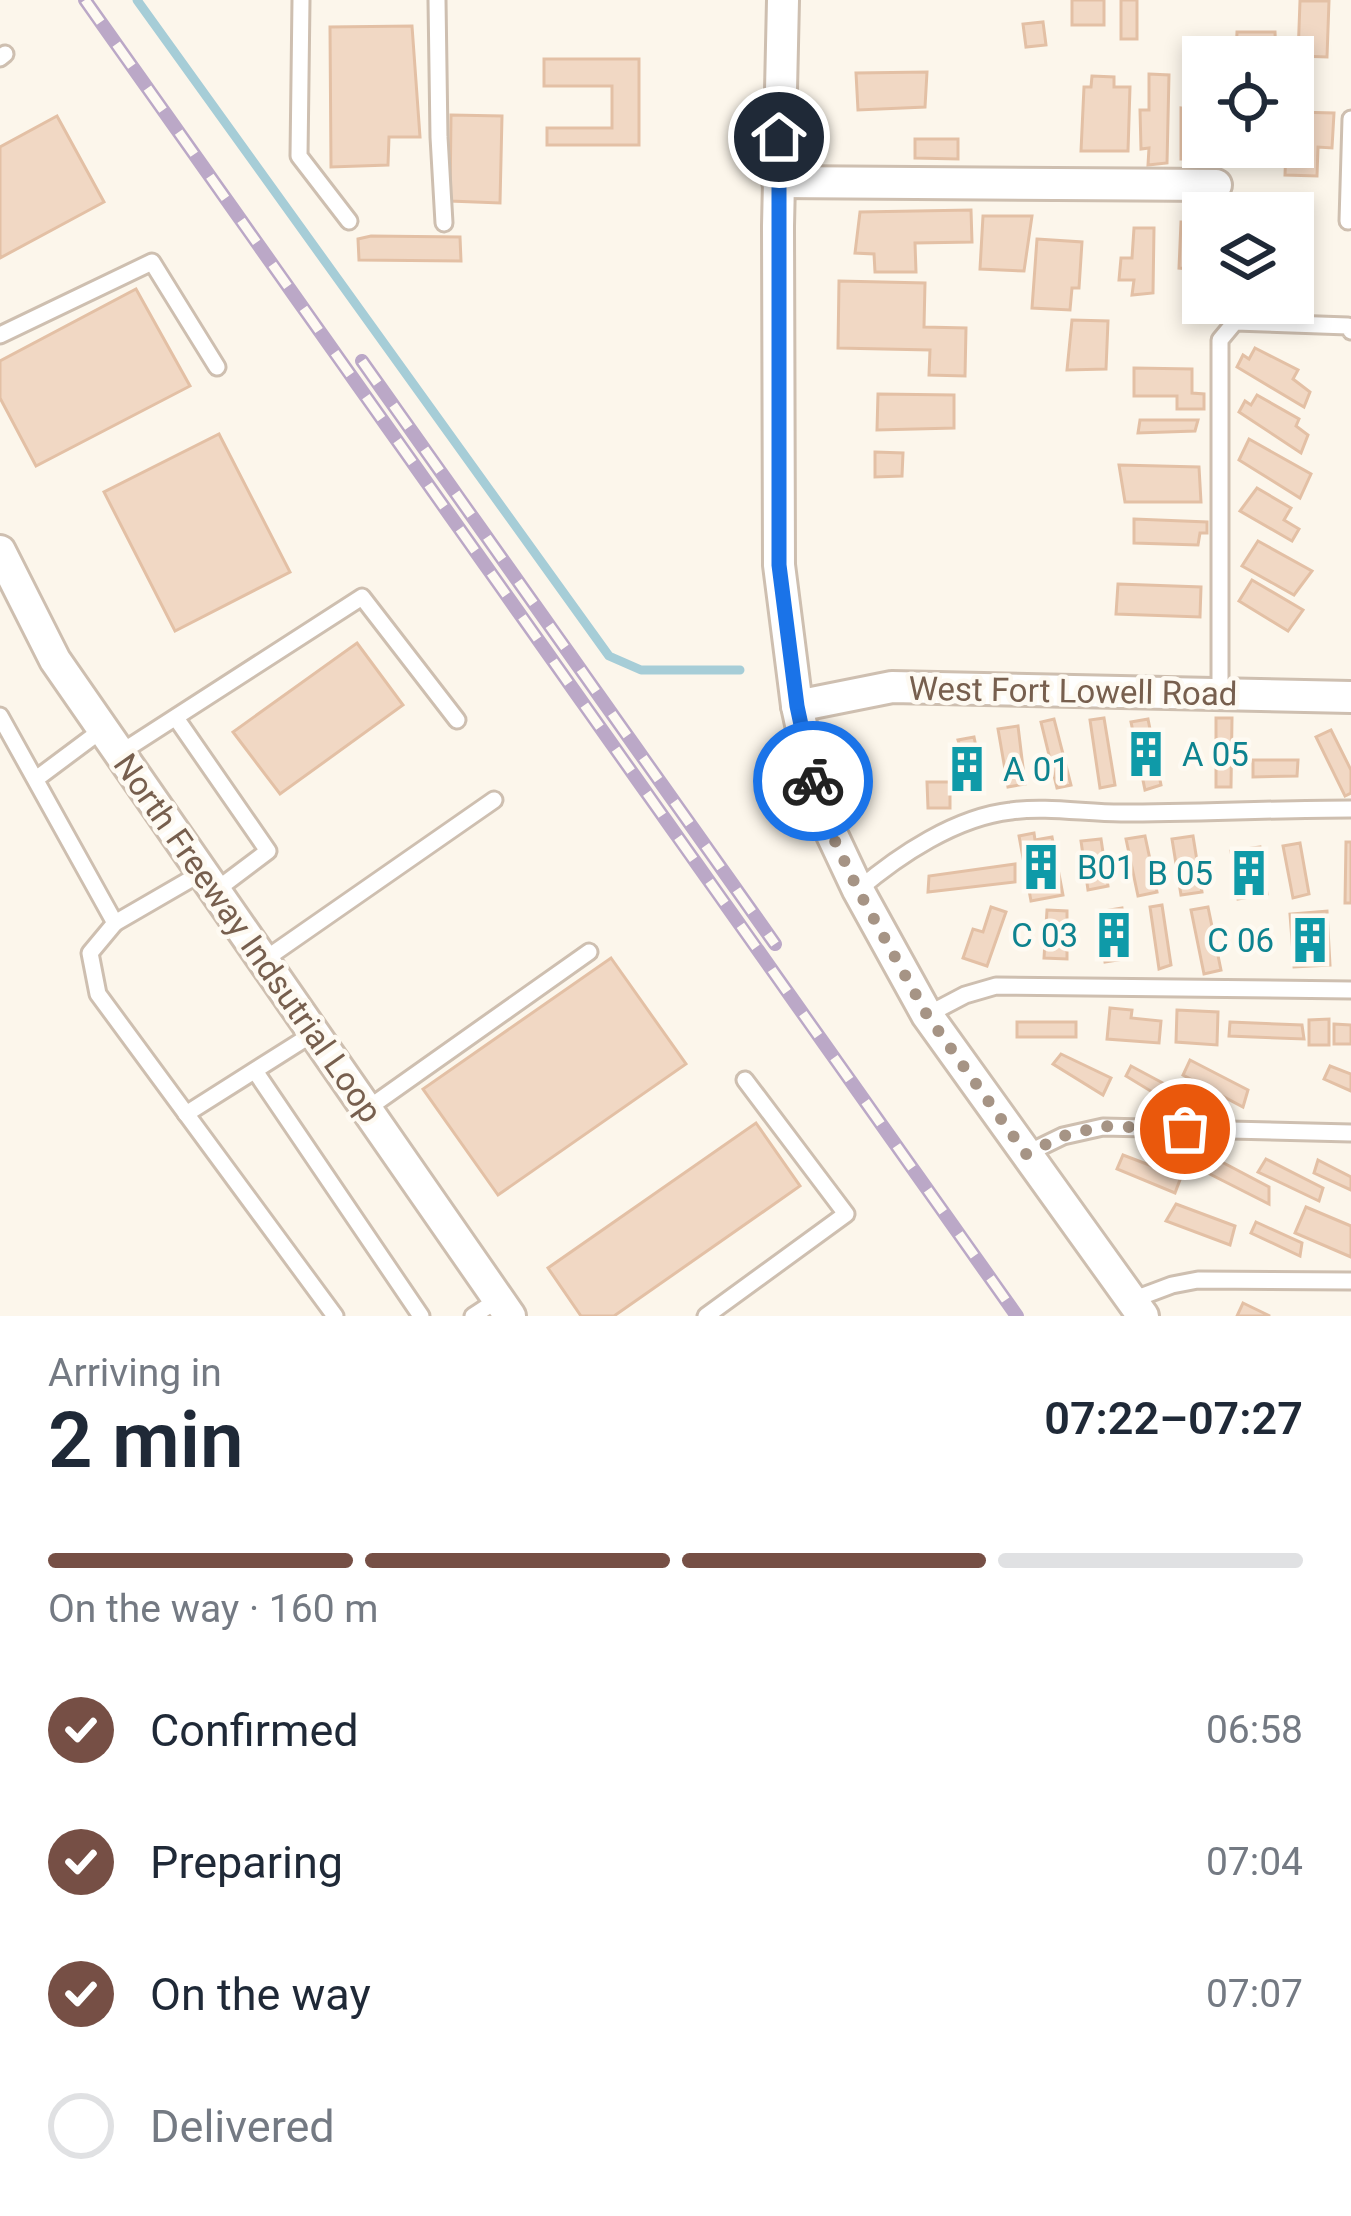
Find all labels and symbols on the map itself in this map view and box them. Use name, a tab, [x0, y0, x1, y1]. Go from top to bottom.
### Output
pin	[728, 86, 830, 188]
street label: West Fort Lowell Road	[908, 669, 1238, 713]
courier	[753, 721, 873, 841]
building icon: A 05	[1121, 729, 1171, 779]
place label: A 05	[1182, 735, 1249, 774]
building icon: A 01	[942, 744, 992, 794]
street label: North Freeway Indsutrial Loop	[106, 746, 390, 1130]
place label: A 01	[1003, 750, 1070, 789]
building icon: B01	[1016, 842, 1066, 892]
place label: B01	[1077, 848, 1135, 887]
building icon: B 05	[1224, 848, 1274, 898]
place label: B 05	[1147, 854, 1213, 893]
building icon: C 03	[1089, 910, 1139, 960]
building icon: C 06	[1285, 915, 1335, 965]
place label: C 03	[1011, 916, 1078, 955]
place label: C 06	[1207, 921, 1274, 960]
pin	[1134, 1078, 1236, 1180]

